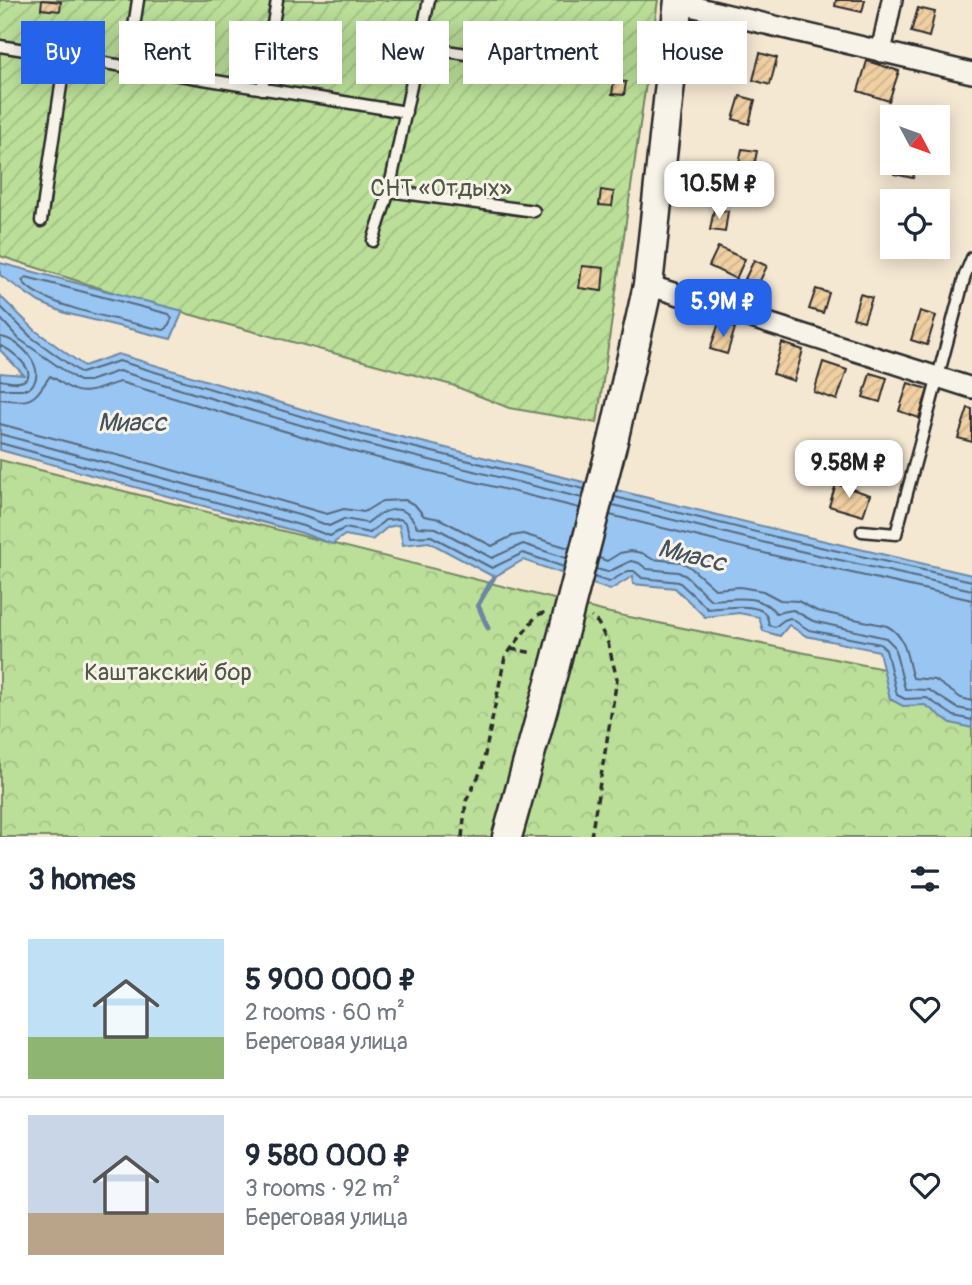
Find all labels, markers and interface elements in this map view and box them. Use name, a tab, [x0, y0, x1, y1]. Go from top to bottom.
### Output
chip: Buy	[21, 21, 105, 84]
chip: Rent	[119, 21, 215, 84]
chip: Filters	[229, 21, 342, 84]
chip: New	[356, 21, 449, 84]
chip: Apartment	[463, 21, 623, 84]
chip: House	[637, 21, 747, 84]
north arrow	[880, 105, 950, 175]
map controls	[880, 105, 950, 259]
pin: 10.5M ₽	[654, 162, 784, 221]
text: 10.5M ₽	[680, 169, 758, 198]
park label: СНТ «Отдых»	[370, 174, 512, 203]
button: locate	[880, 189, 950, 259]
pin: 5.9M ₽	[666, 280, 780, 339]
text: 5.9M ₽	[691, 287, 755, 316]
water label: Миасс	[98, 407, 168, 439]
pin: 9.58M ₽	[784, 440, 914, 500]
text: 9.58M ₽	[811, 448, 887, 477]
water label: Миасс	[655, 532, 731, 580]
park label: Каштакский бор	[84, 658, 252, 687]
icon: filters	[906, 860, 944, 898]
text: 3 homes	[28, 861, 135, 898]
text: 5 900 000 ₽	[245, 961, 417, 998]
icon: home	[84, 967, 168, 1051]
icon: heart	[906, 990, 944, 1028]
text: 2 rooms · 60 m²	[245, 998, 405, 1027]
text: Береговая улица	[245, 1027, 408, 1056]
text: 9 580 000 ₽	[245, 1137, 411, 1174]
icon: home	[84, 1143, 168, 1227]
icon: heart	[906, 1166, 944, 1204]
text: 3 rooms · 92 m²	[245, 1174, 400, 1203]
text: Береговая улица	[245, 1203, 408, 1232]

